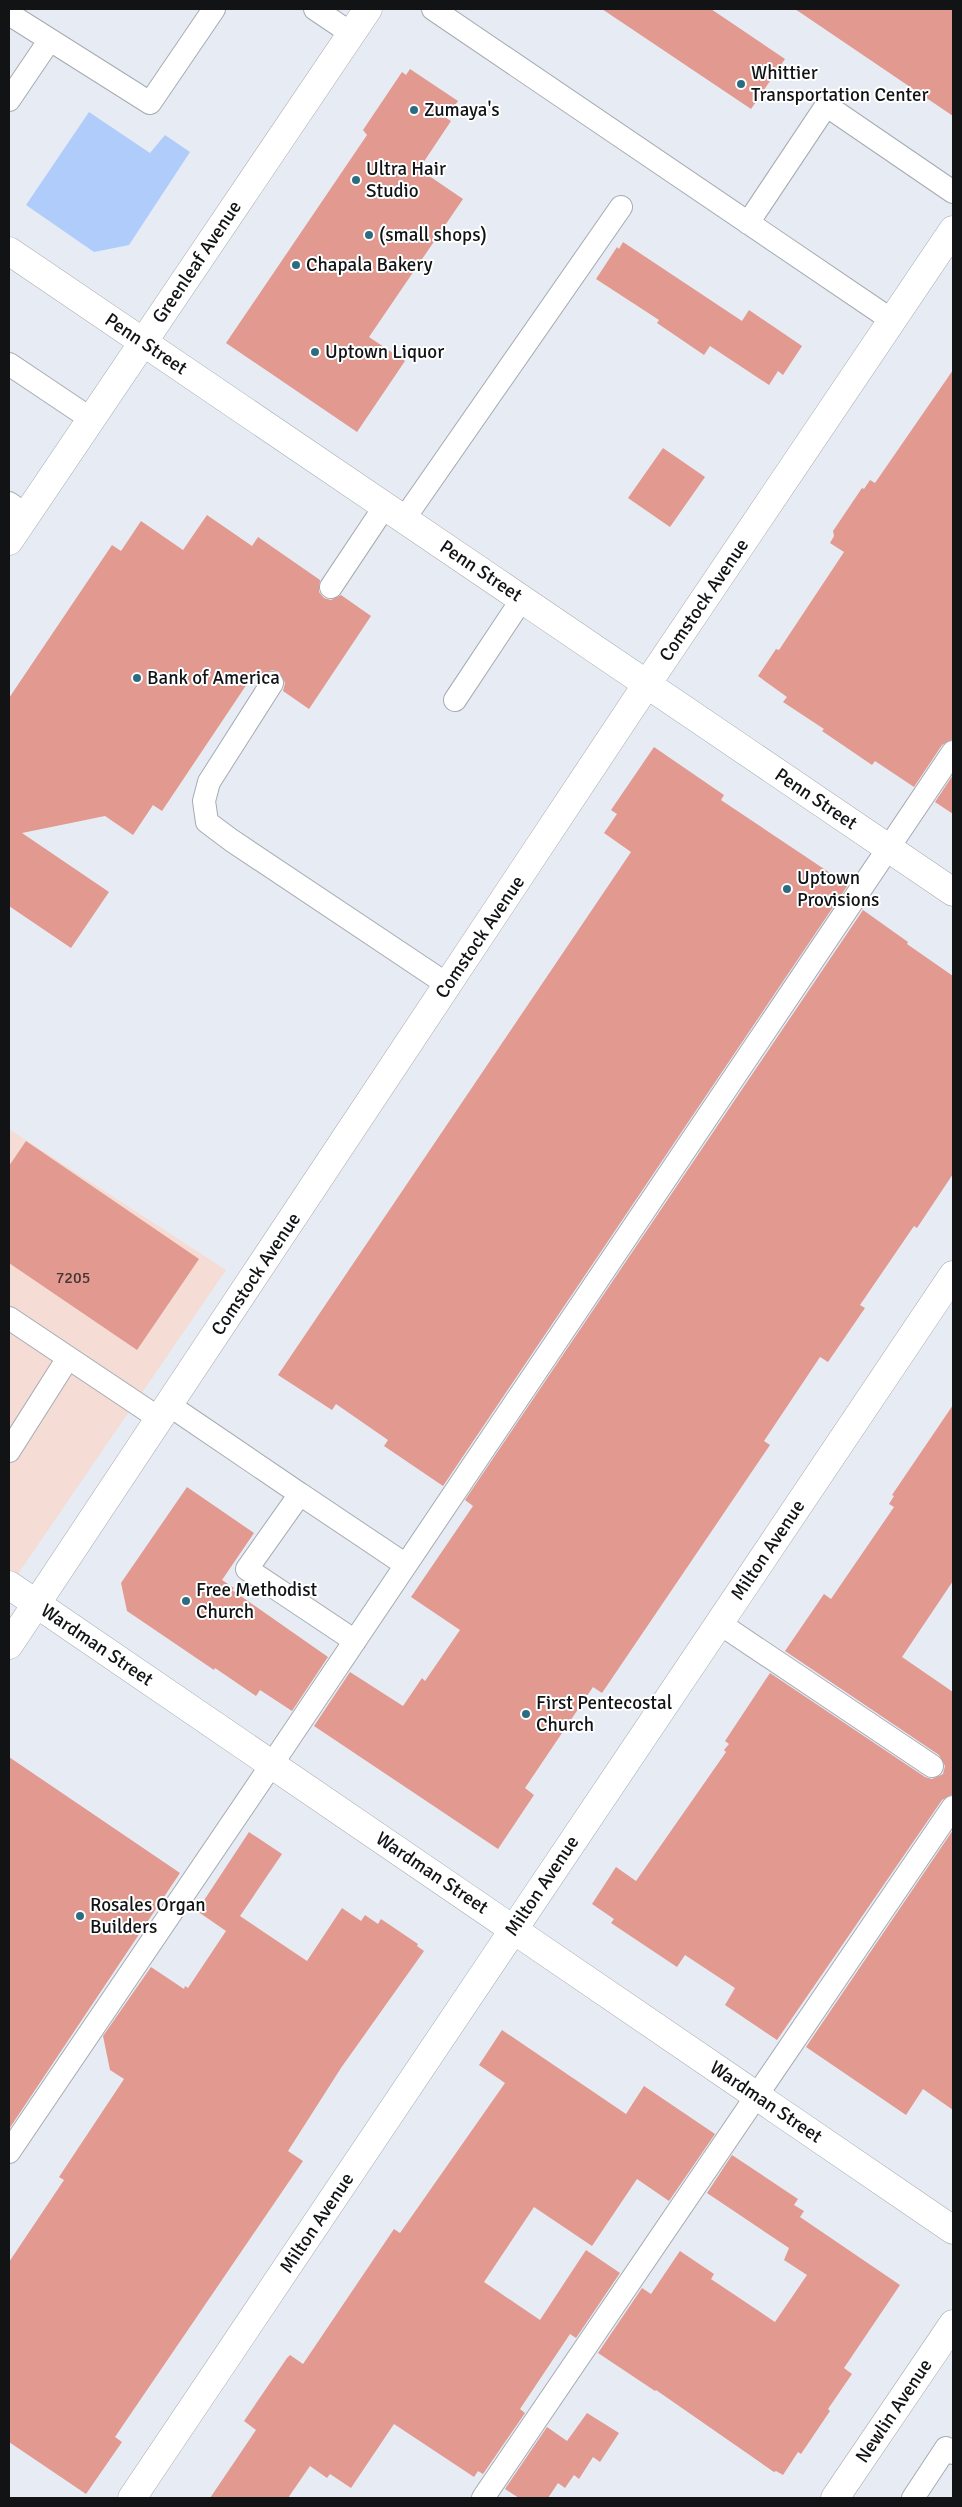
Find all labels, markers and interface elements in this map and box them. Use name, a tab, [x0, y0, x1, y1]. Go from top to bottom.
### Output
place label: Whittier Transportation Center	[751, 61, 929, 107]
marker: Whittier Transportation Center	[735, 78, 747, 90]
place label: Zumaya's	[424, 98, 500, 122]
marker: Zumaya's	[408, 104, 420, 116]
place label: Ultra Hair Studio	[366, 157, 446, 203]
marker: Ultra Hair Studio	[350, 174, 362, 186]
street label: Greenleaf Avenue	[147, 196, 247, 328]
place label: (small shops)	[379, 223, 487, 247]
marker: (small shops)	[363, 229, 375, 241]
place label: Chapala Bakery	[306, 253, 433, 277]
marker: Chapala Bakery	[290, 259, 302, 271]
street label: Penn Street	[100, 308, 192, 380]
place label: Uptown Liquor	[325, 340, 444, 364]
marker: Uptown Liquor	[309, 346, 321, 358]
street label: Comstock Avenue	[654, 534, 754, 666]
street label: Penn Street	[435, 535, 527, 607]
place label: Bank of America	[147, 666, 280, 690]
marker: Bank of America	[131, 672, 143, 684]
street label: Penn Street	[770, 763, 862, 835]
place label: Uptown Provisions	[797, 866, 879, 912]
street label: Comstock Avenue	[430, 871, 530, 1003]
marker: Uptown Provisions	[781, 883, 793, 895]
street label: Comstock Avenue	[206, 1208, 306, 1340]
house number: 7205	[56, 1268, 90, 1288]
street label: Milton Avenue	[726, 1495, 810, 1605]
place label: Free Methodist Church	[196, 1578, 318, 1624]
marker: Free Methodist Church	[180, 1595, 192, 1607]
street label: Wardman Street	[36, 1598, 158, 1692]
place label: First Pentecostal Church	[536, 1691, 672, 1737]
marker: First Pentecostal Church	[520, 1708, 532, 1720]
street label: Wardman Street	[371, 1826, 493, 1920]
street label: Milton Avenue	[500, 1831, 584, 1941]
place label: Rosales Organ Builders	[90, 1893, 206, 1939]
marker: Rosales Organ Builders	[74, 1910, 86, 1922]
street label: Wardman Street	[705, 2055, 827, 2149]
street label: Milton Avenue	[275, 2168, 359, 2278]
street label: Newlin Avenue	[850, 2354, 938, 2468]

